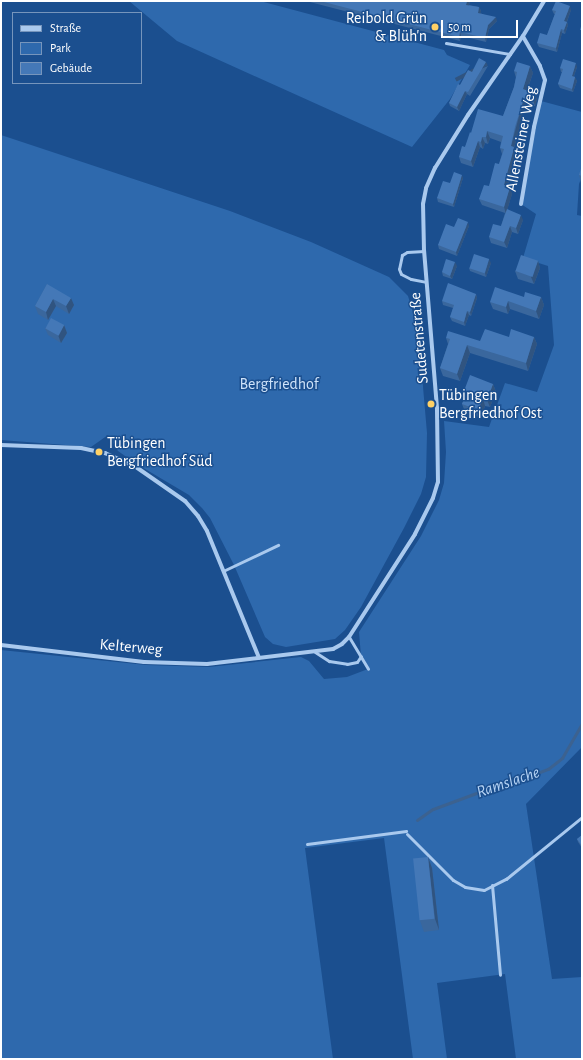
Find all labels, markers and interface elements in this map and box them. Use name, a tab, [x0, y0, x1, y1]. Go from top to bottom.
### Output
place label: Reibold Grün & Blüh'n	[346, 8, 427, 46]
legend	[12, 12, 142, 84]
scale bar	[443, 12, 520, 38]
text: 50 m	[448, 21, 471, 33]
text: Straße	[50, 22, 81, 34]
marker: Reibold Grün & Blüh'n	[430, 22, 440, 32]
text: Park	[50, 42, 71, 54]
text: Gebäude	[50, 62, 92, 74]
street label: Allensteiner Weg	[501, 85, 541, 193]
street label: Sudetenstraße	[405, 292, 433, 384]
park label: Bergfriedhof	[239, 374, 319, 394]
place label: Tübingen Bergfriedhof Ost	[439, 385, 542, 423]
marker: Tübingen Bergfriedhof Ost	[426, 399, 436, 409]
place label: Tübingen Bergfriedhof Süd	[107, 433, 213, 471]
marker: Tübingen Bergfriedhof Süd	[94, 447, 104, 457]
street label: Kelterweg	[99, 635, 163, 659]
water label: Ramslache	[474, 762, 542, 802]

